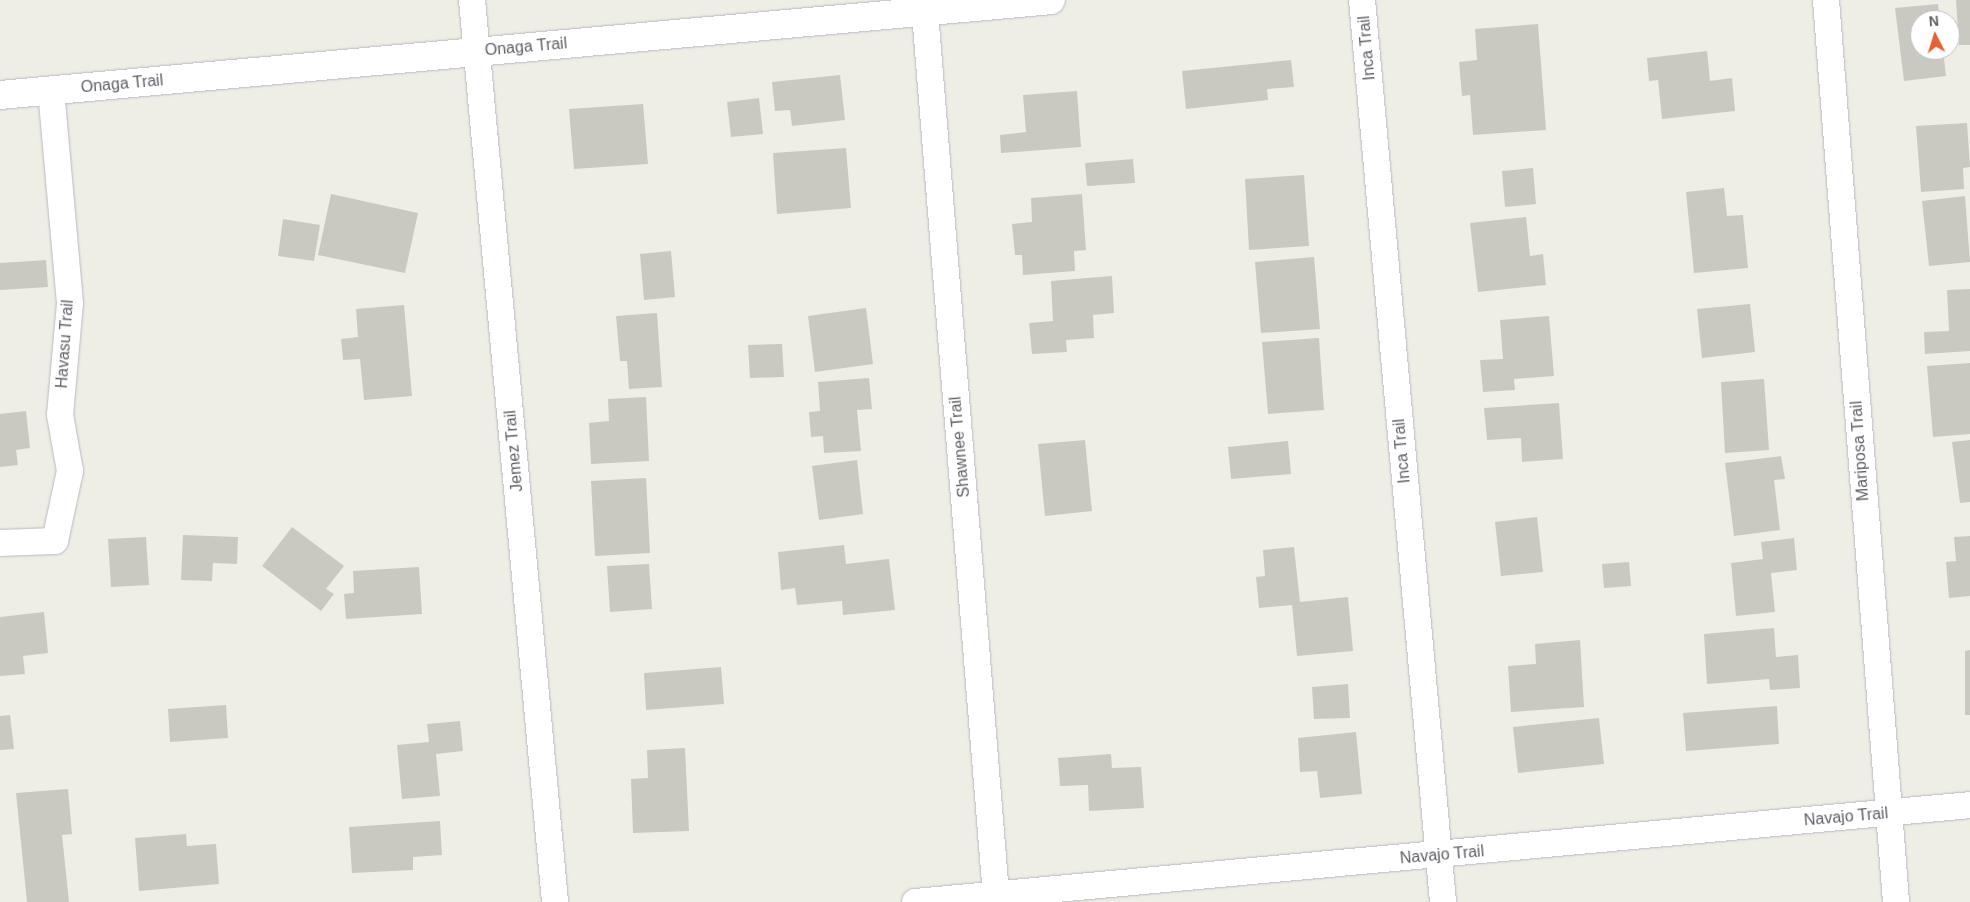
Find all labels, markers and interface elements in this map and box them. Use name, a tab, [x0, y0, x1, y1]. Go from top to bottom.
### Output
north arrow	[1910, 10, 1960, 60]
text: N	[1928, 13, 1940, 29]
street label: Inca Trail	[1355, 15, 1379, 81]
street label: Onaga Trail	[484, 34, 568, 60]
street label: Onaga Trail	[80, 71, 164, 97]
street label: Havasu Trail	[52, 299, 78, 389]
street label: Shawnee Trail	[946, 396, 974, 498]
street label: Mariposa Trail	[1847, 400, 1873, 502]
street label: Jemez Trail	[501, 409, 527, 493]
street label: Inca Trail	[1390, 418, 1414, 484]
street label: Navajo Trail	[1803, 804, 1889, 830]
street label: Navajo Trail	[1399, 842, 1485, 868]

